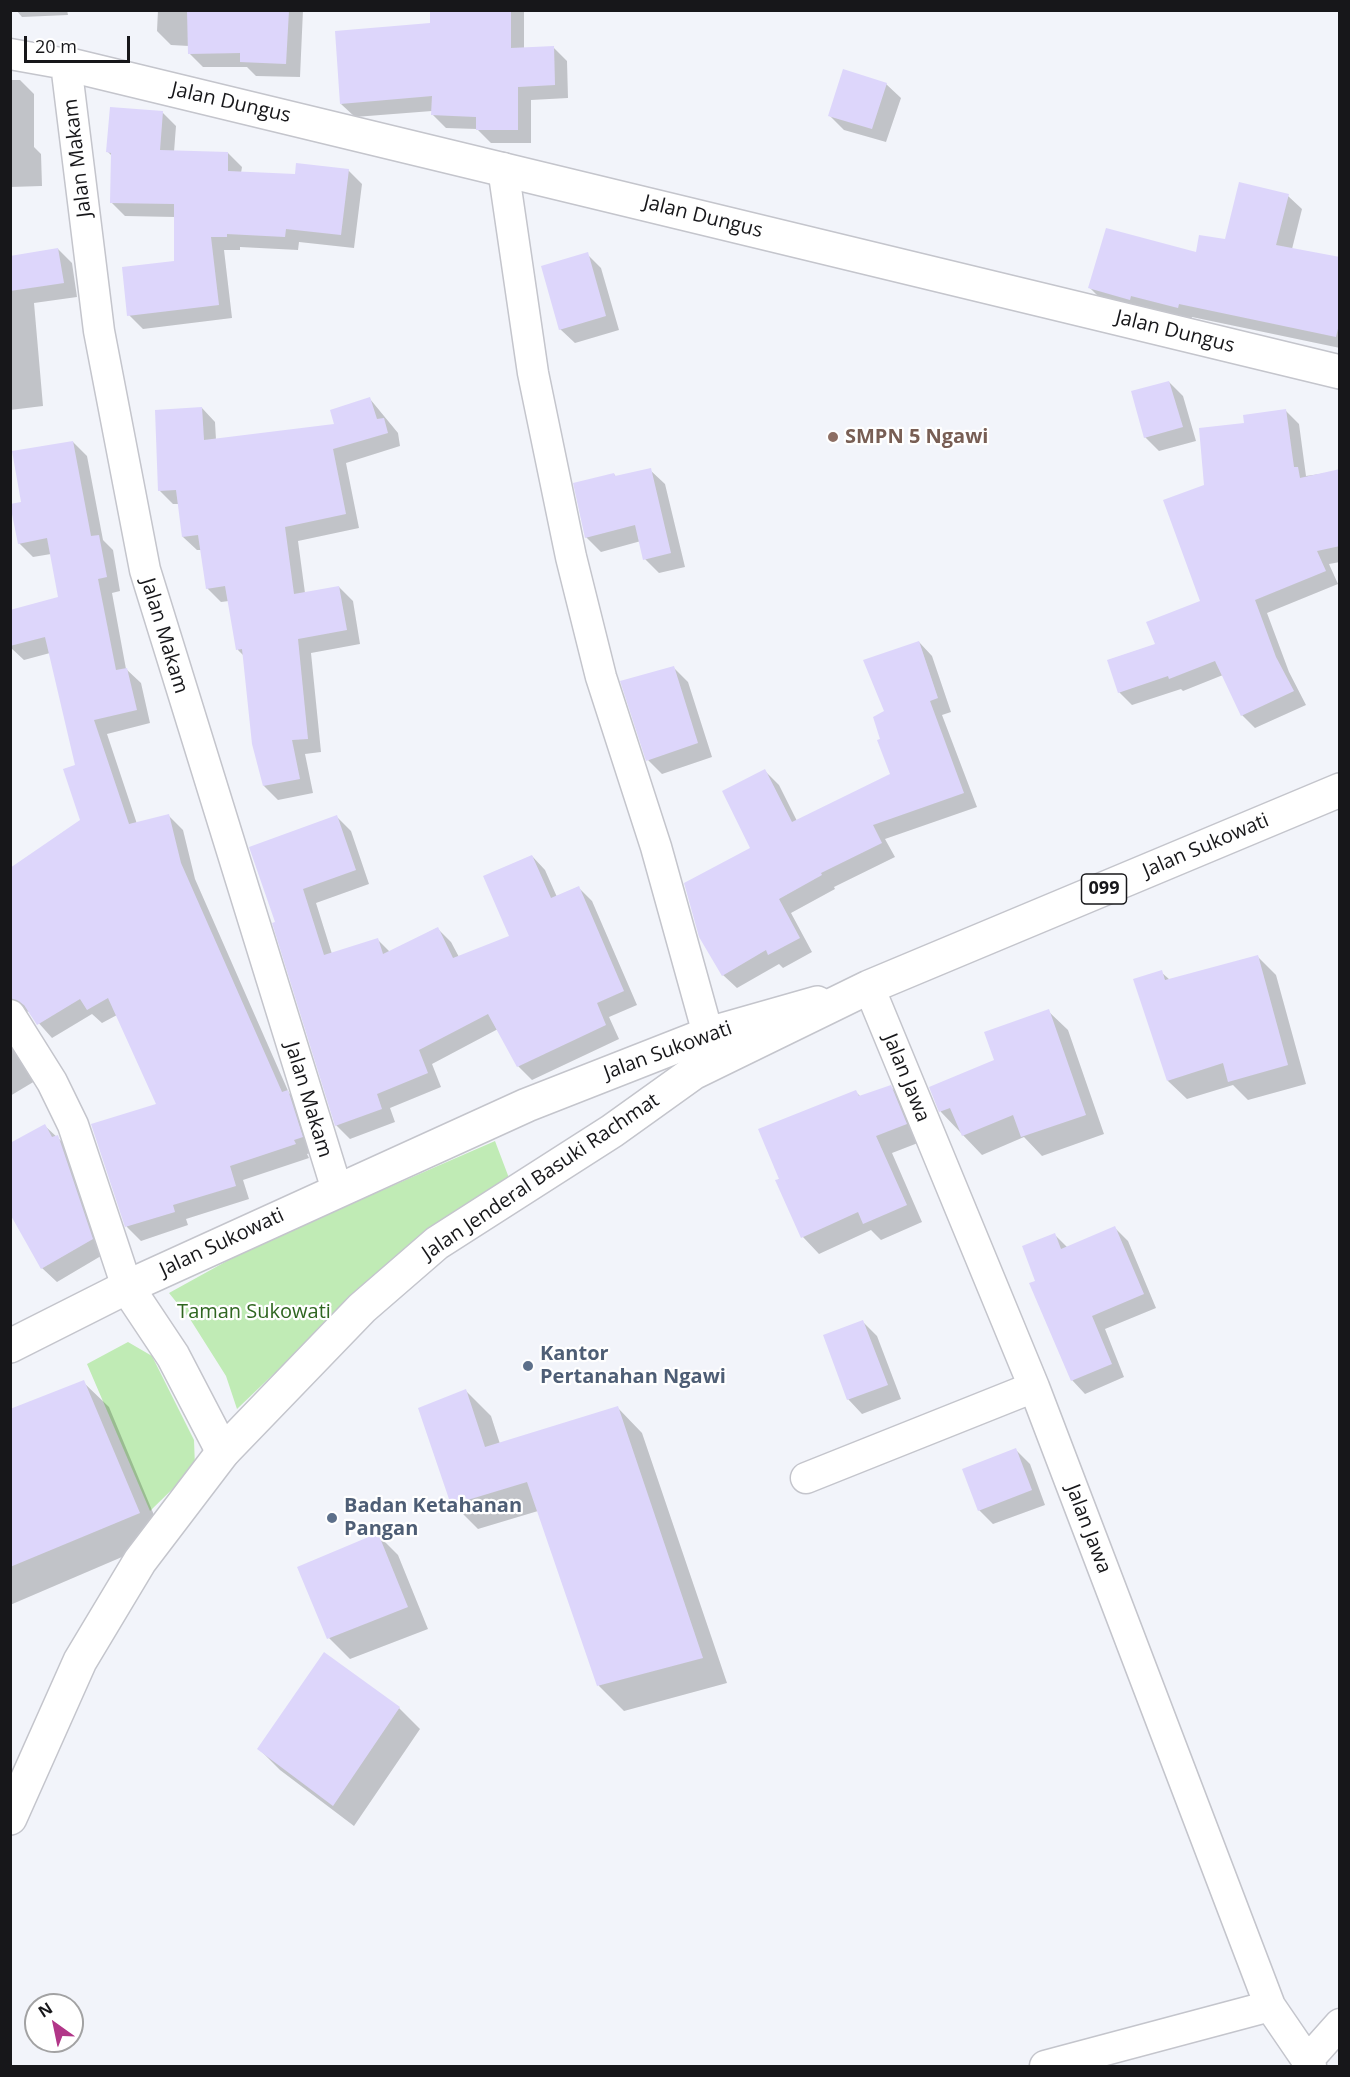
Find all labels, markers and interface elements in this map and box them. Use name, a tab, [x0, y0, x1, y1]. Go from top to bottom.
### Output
scale bar	[27, 24, 134, 62]
text: 20 m	[35, 34, 77, 58]
street label: Jalan Dungus	[169, 78, 293, 128]
street label: Jalan Makam	[59, 97, 97, 219]
street label: Jalan Dungus	[641, 191, 765, 243]
street label: Jalan Dungus	[1113, 306, 1237, 358]
place label: SMPN 5 Ngawi	[845, 425, 988, 449]
marker: SMPN 5 Ngawi	[826, 430, 840, 444]
street label: Jalan Makam	[135, 575, 193, 697]
street label: Jalan Sukowati	[1139, 809, 1273, 883]
road number: 099	[1082, 874, 1126, 904]
street label: Jalan Sukowati	[601, 1017, 735, 1085]
street label: Jalan Jawa	[877, 1030, 935, 1126]
street label: Jalan Makam	[279, 1039, 337, 1161]
street label: Jalan Jenderal Basuki Rachmat	[418, 1089, 664, 1265]
street label: Jalan Sukowati	[156, 1204, 288, 1282]
park label: Taman Sukowati	[177, 1300, 331, 1324]
place label: Kantor Pertanahan Ngawi	[540, 1342, 726, 1389]
marker: Kantor Pertanahan Ngawi	[521, 1359, 535, 1373]
street label: Jalan Jawa	[1060, 1481, 1116, 1577]
place label: Badan Ketahanan Pangan	[344, 1494, 522, 1541]
marker: Badan Ketahanan Pangan	[325, 1511, 339, 1525]
north arrow	[24, 1993, 84, 2053]
text: N	[34, 1997, 57, 2022]

